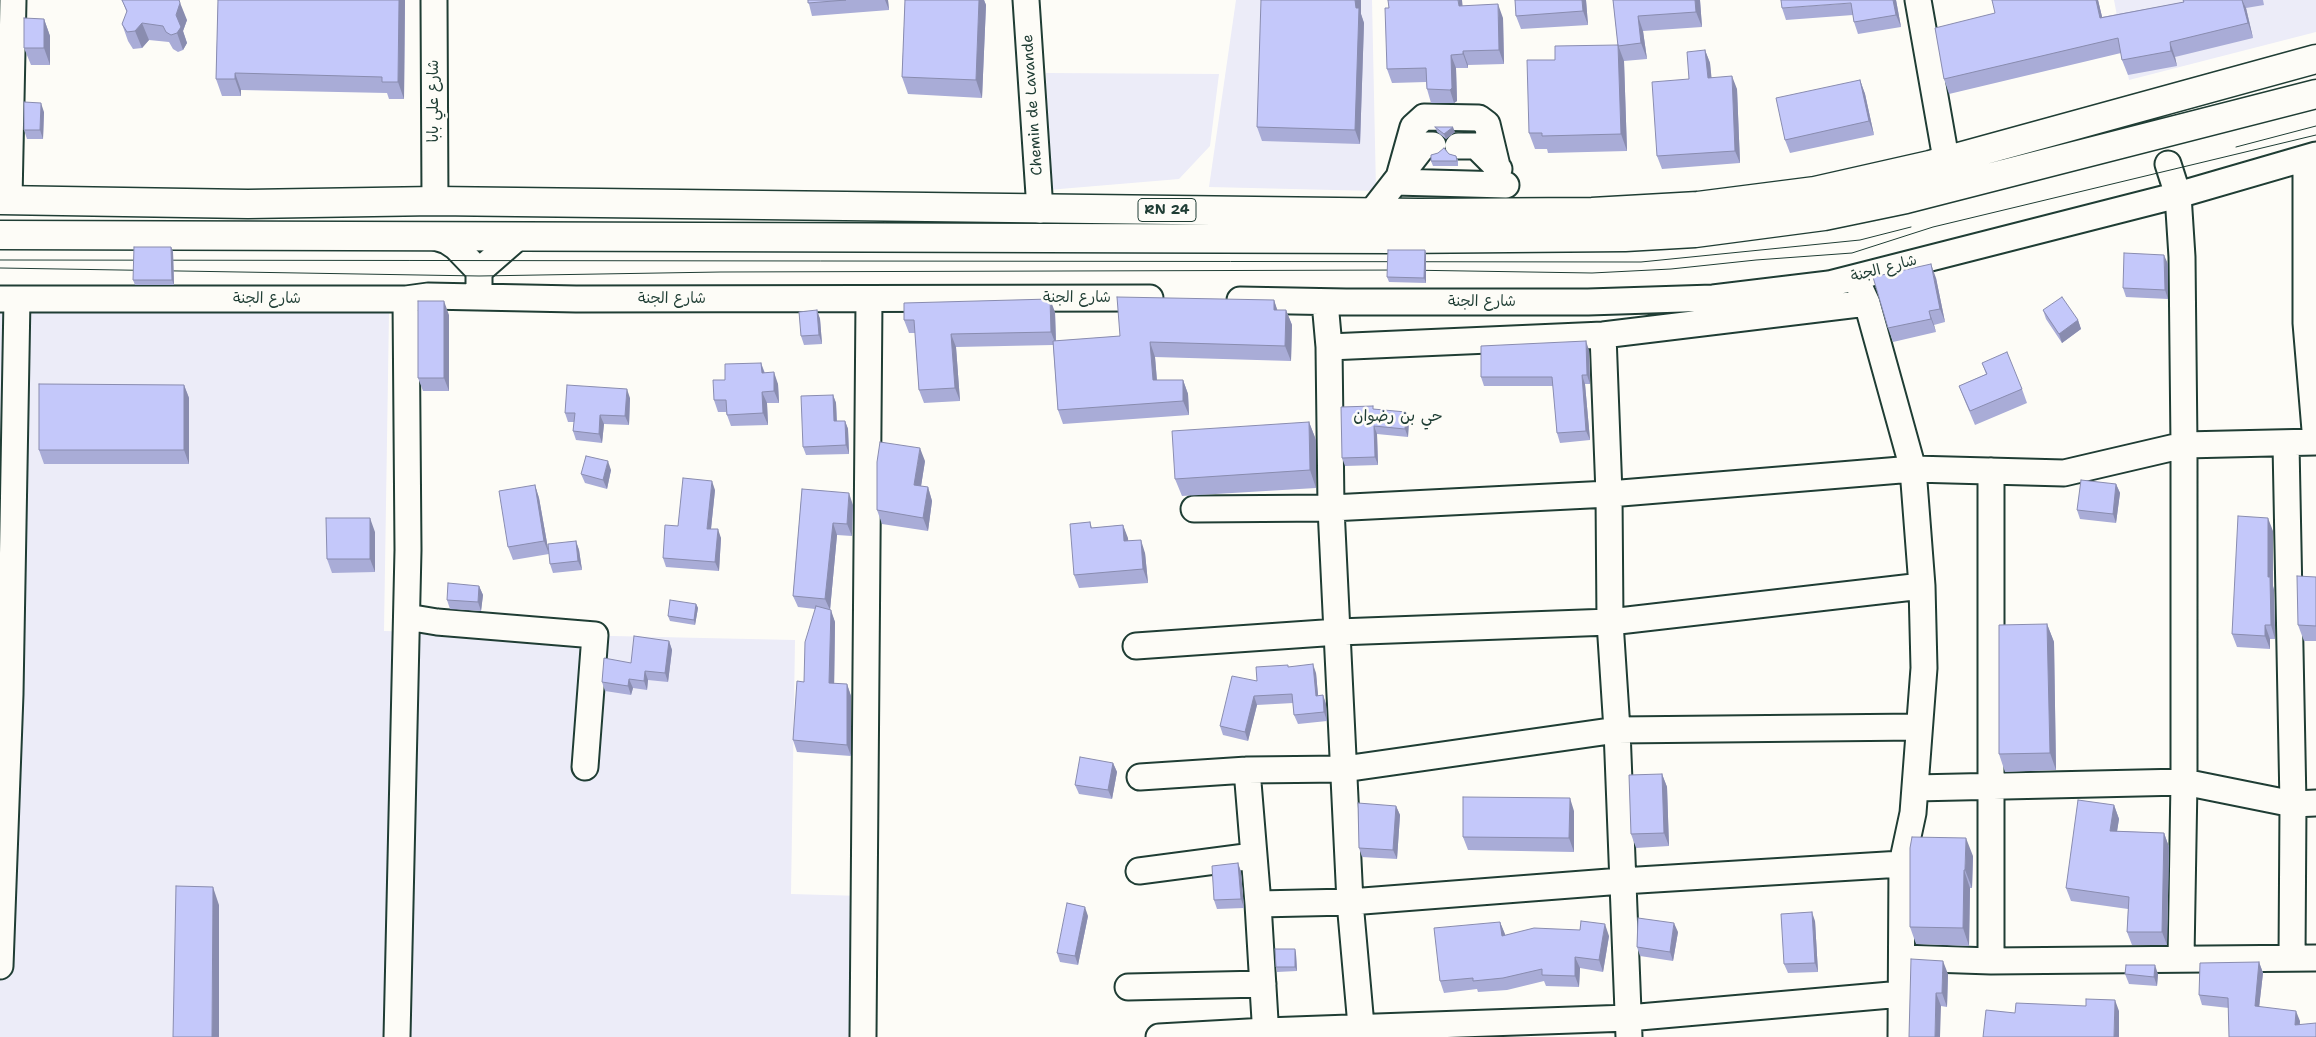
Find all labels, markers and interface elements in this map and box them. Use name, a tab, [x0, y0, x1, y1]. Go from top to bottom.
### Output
street label: Chemin de Lavande	[1019, 34, 1047, 176]
street label: شارع علي بابا	[425, 60, 443, 142]
road number: RN 24	[1138, 198, 1196, 222]
street label: شارع الجنة	[1849, 252, 1919, 286]
street label: شارع الجنة	[1043, 289, 1111, 307]
street label: شارع الجنة	[233, 290, 301, 308]
street label: شارع الجنة	[638, 290, 706, 308]
street label: شارع الجنة	[1448, 293, 1516, 311]
district label: حي بن رضوان	[1353, 407, 1443, 427]

